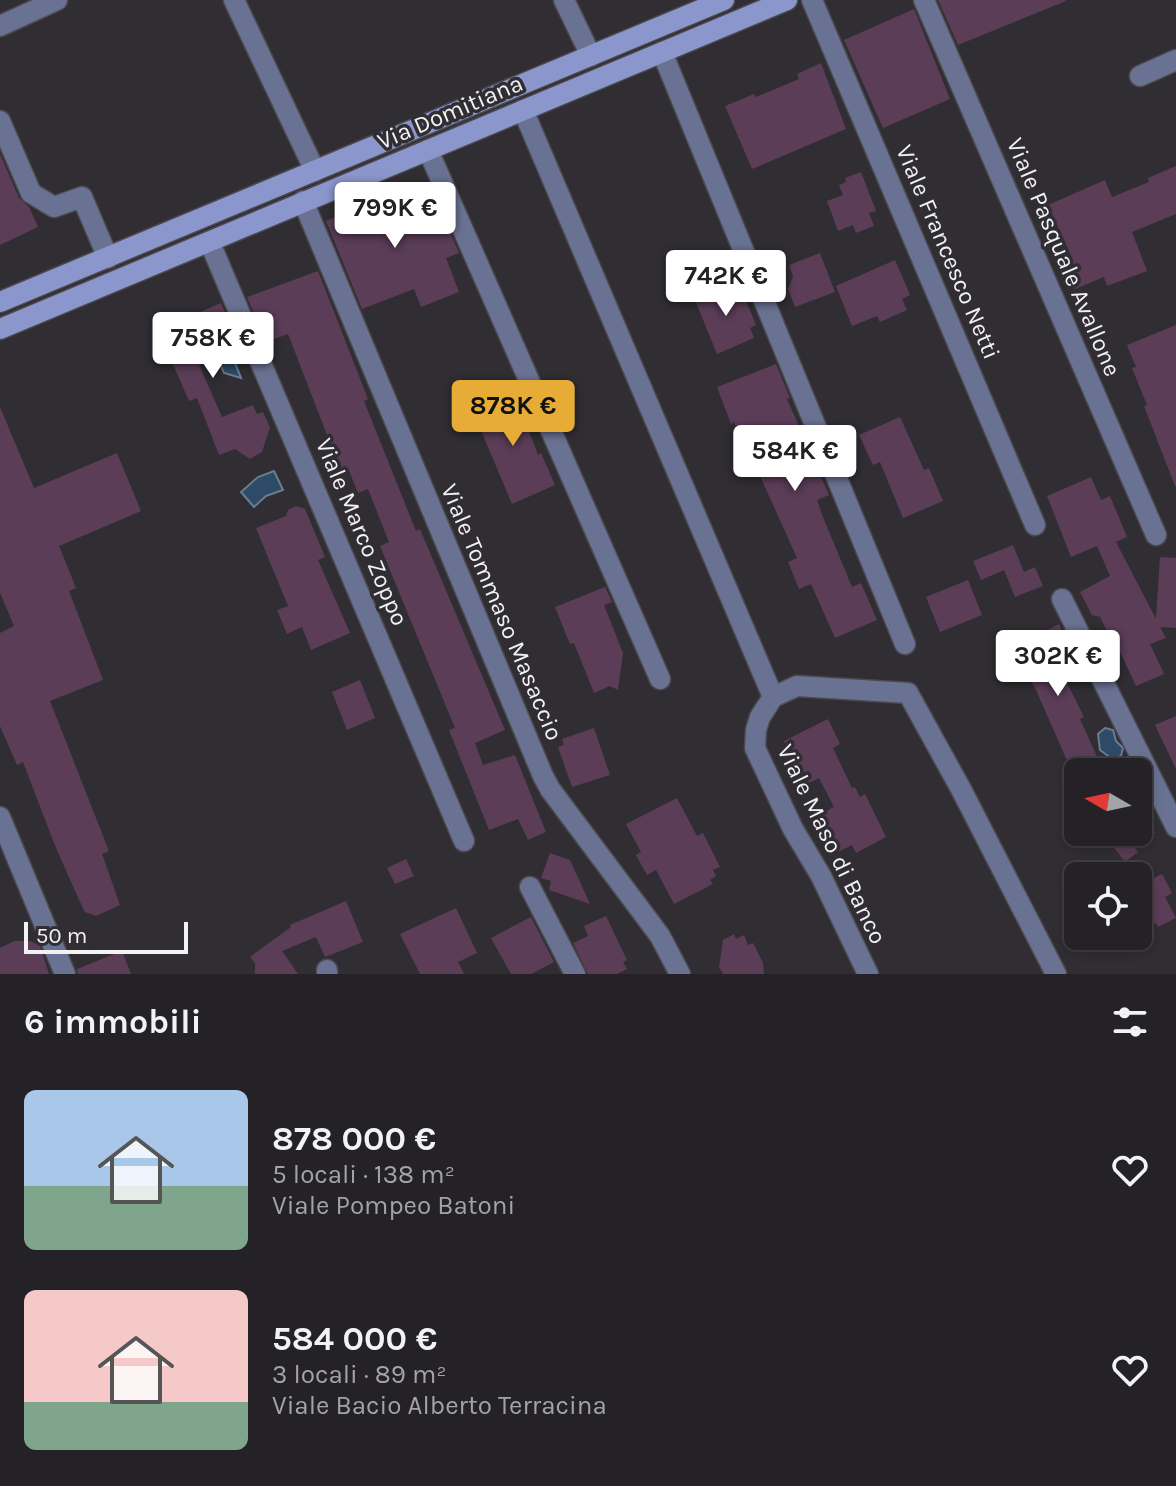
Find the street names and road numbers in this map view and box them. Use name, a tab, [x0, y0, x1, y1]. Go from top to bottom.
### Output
street label: Via Domitiana	[373, 69, 527, 155]
street label: Viale Pasquale Avallone	[1001, 134, 1127, 380]
street label: Viale Francesco Netti	[890, 141, 1006, 363]
street label: Viale Marco Zoppo	[310, 434, 414, 630]
street label: Viale Tommaso Masaccio	[435, 480, 569, 744]
street label: Viale Maso di Banco	[771, 740, 893, 948]

